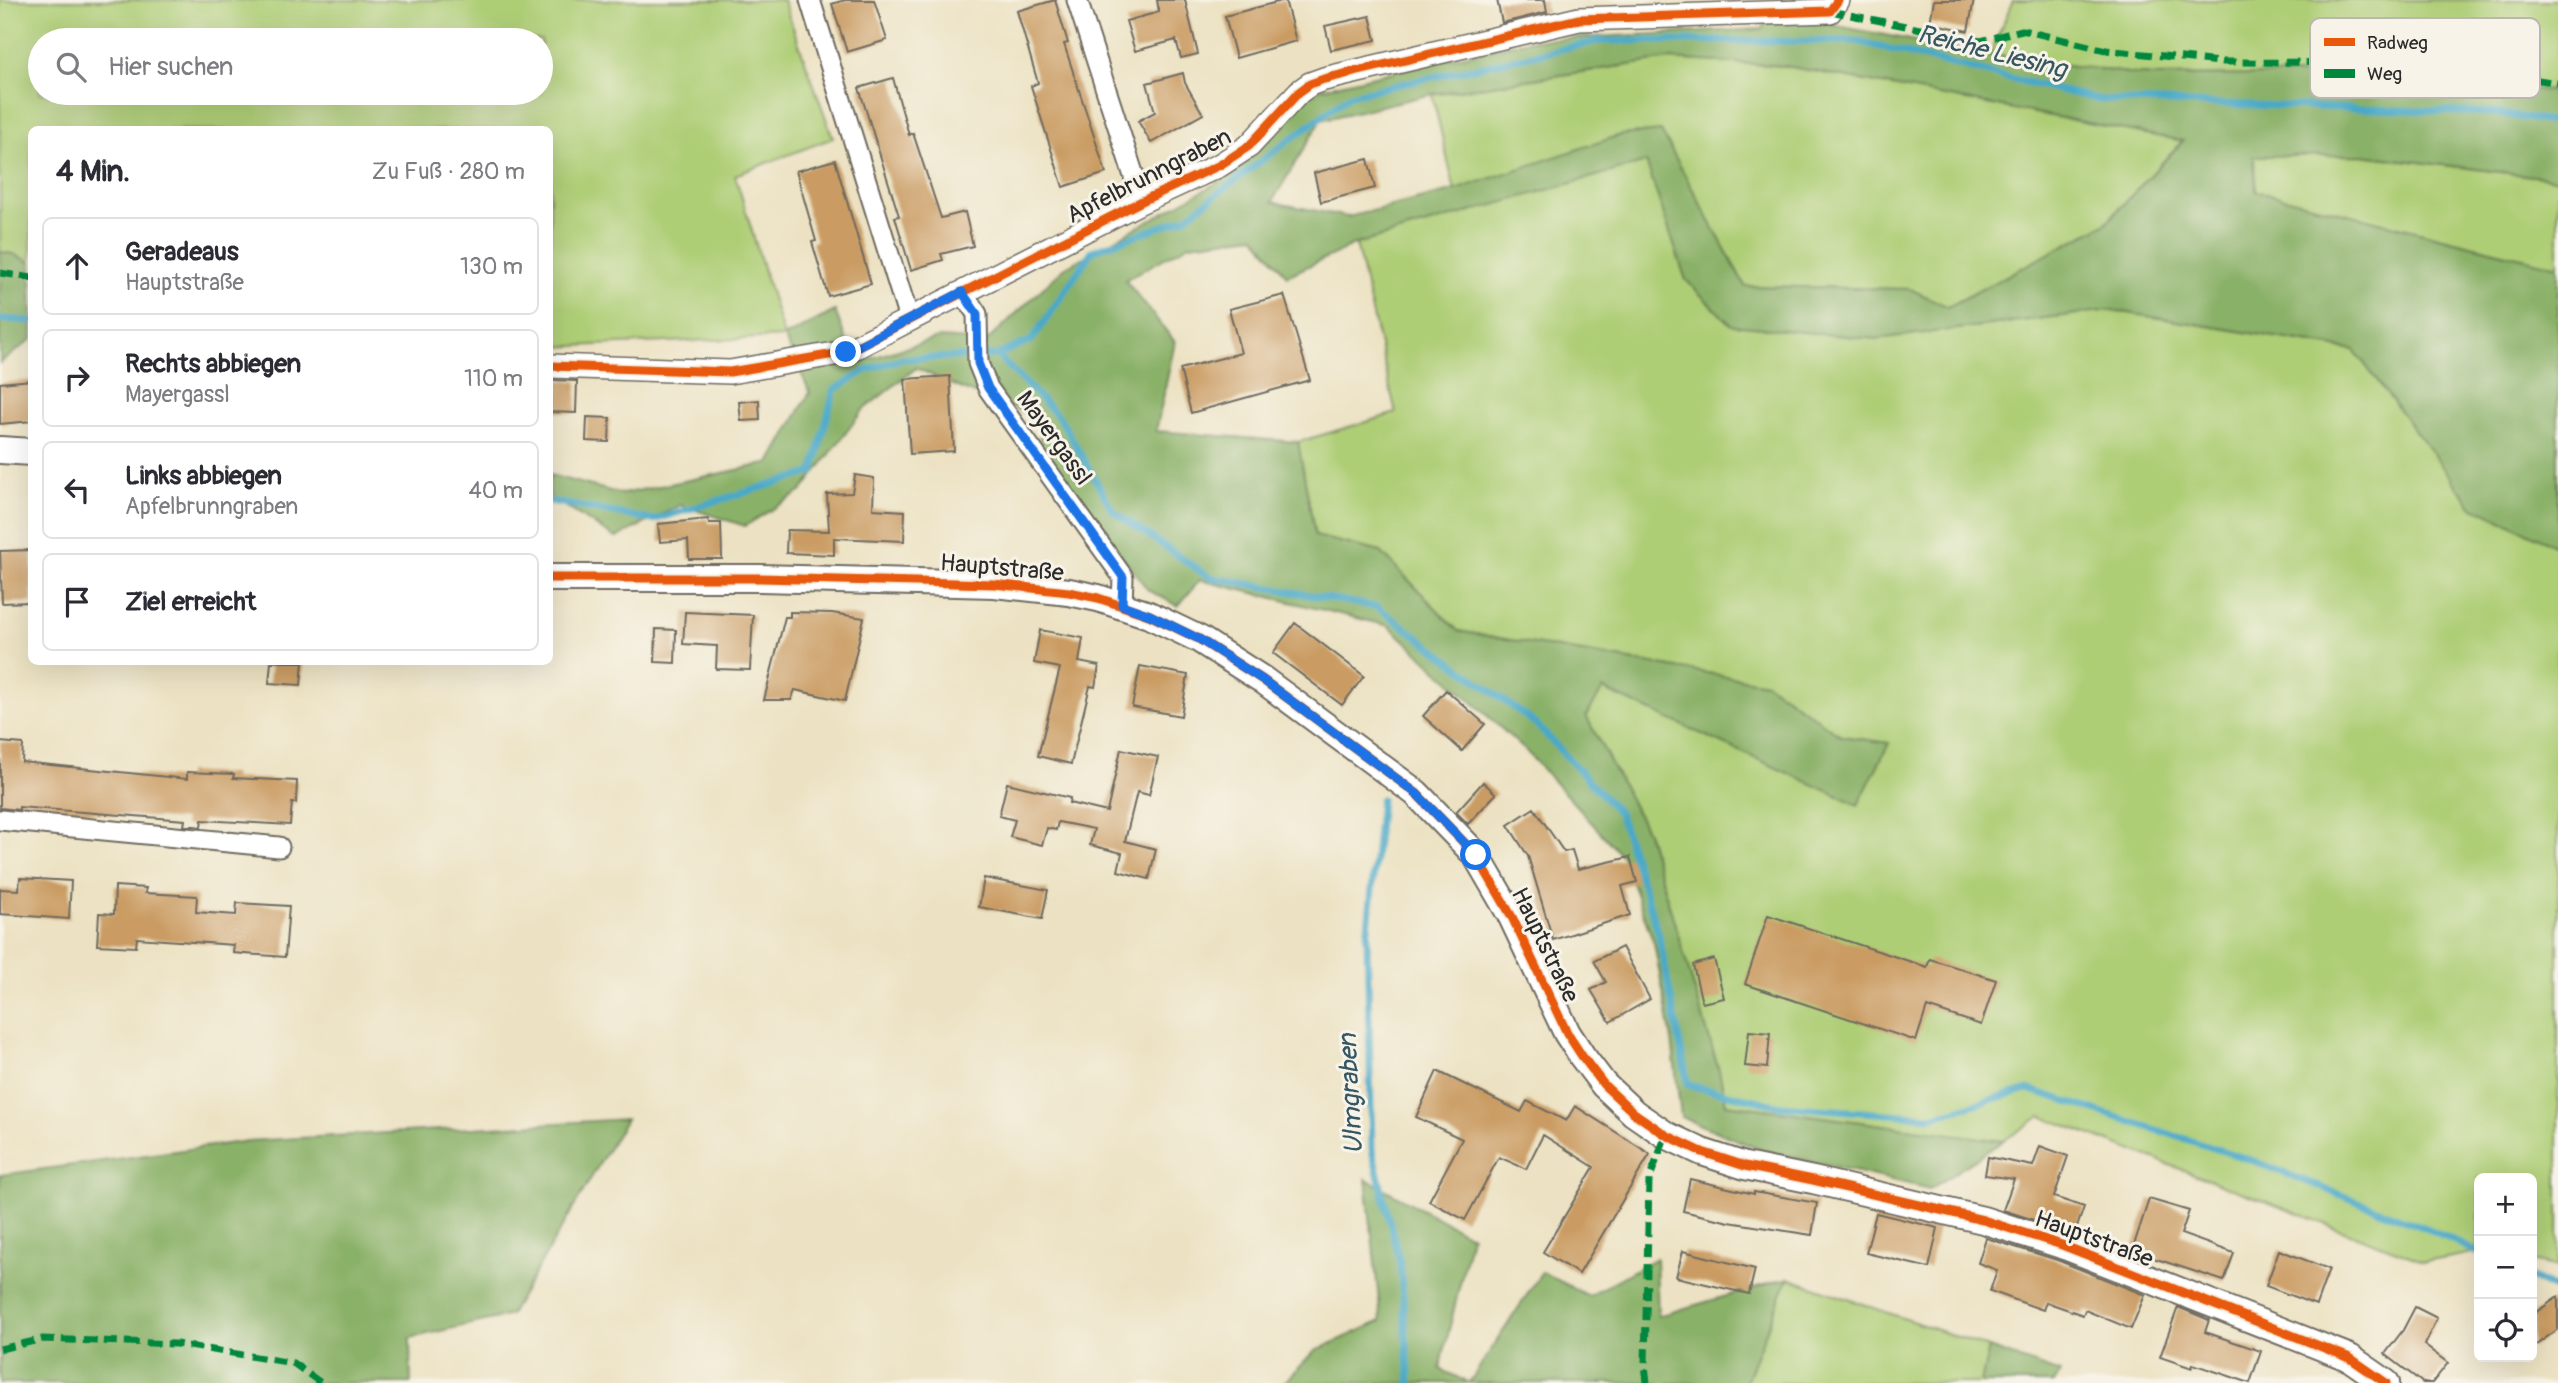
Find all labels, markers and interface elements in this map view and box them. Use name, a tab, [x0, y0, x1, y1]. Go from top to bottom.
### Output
water label: Reiche Liesing	[1914, 18, 2072, 86]
legend	[2310, 18, 2540, 98]
search box	[28, 28, 553, 105]
text: Radweg	[2367, 31, 2428, 55]
icon: search	[52, 48, 90, 86]
text: Hier suchen	[108, 51, 233, 83]
text: Weg	[2367, 62, 2402, 86]
street label: Apfelbrunngraben	[1062, 122, 1236, 230]
text: 4 Min.	[56, 153, 130, 190]
text: Zu Fuß · 280 m	[372, 157, 525, 186]
text: Geradeaus	[125, 236, 239, 268]
icon: ahead	[58, 247, 96, 285]
text: 130 m	[460, 252, 523, 281]
text: Hauptstraße	[125, 268, 244, 297]
route end	[830, 336, 861, 367]
text: Rechts abbiegen	[125, 348, 301, 380]
icon: right	[58, 359, 96, 397]
text: 110 m	[464, 364, 523, 393]
text: Mayergassl	[125, 380, 230, 409]
street label: Mayergassl	[1010, 385, 1098, 491]
text: Links abbiegen	[125, 460, 282, 492]
icon: left	[58, 471, 96, 509]
text: 40 m	[469, 476, 523, 505]
text: Apfelbrunngraben	[125, 492, 298, 521]
street label: Hauptstraße	[939, 548, 1065, 588]
icon: arrive	[58, 583, 96, 621]
text: Ziel erreicht	[125, 586, 256, 618]
route start	[1460, 839, 1491, 870]
street label: Hauptstraße	[1505, 883, 1585, 1007]
water label: Ulmgraben	[1332, 1032, 1370, 1155]
map controls	[2474, 1173, 2537, 1362]
button: +	[2474, 1173, 2537, 1236]
street label: Hauptstraße	[2031, 1204, 2157, 1274]
button: −	[2474, 1236, 2537, 1299]
button: locate	[2474, 1299, 2537, 1362]

